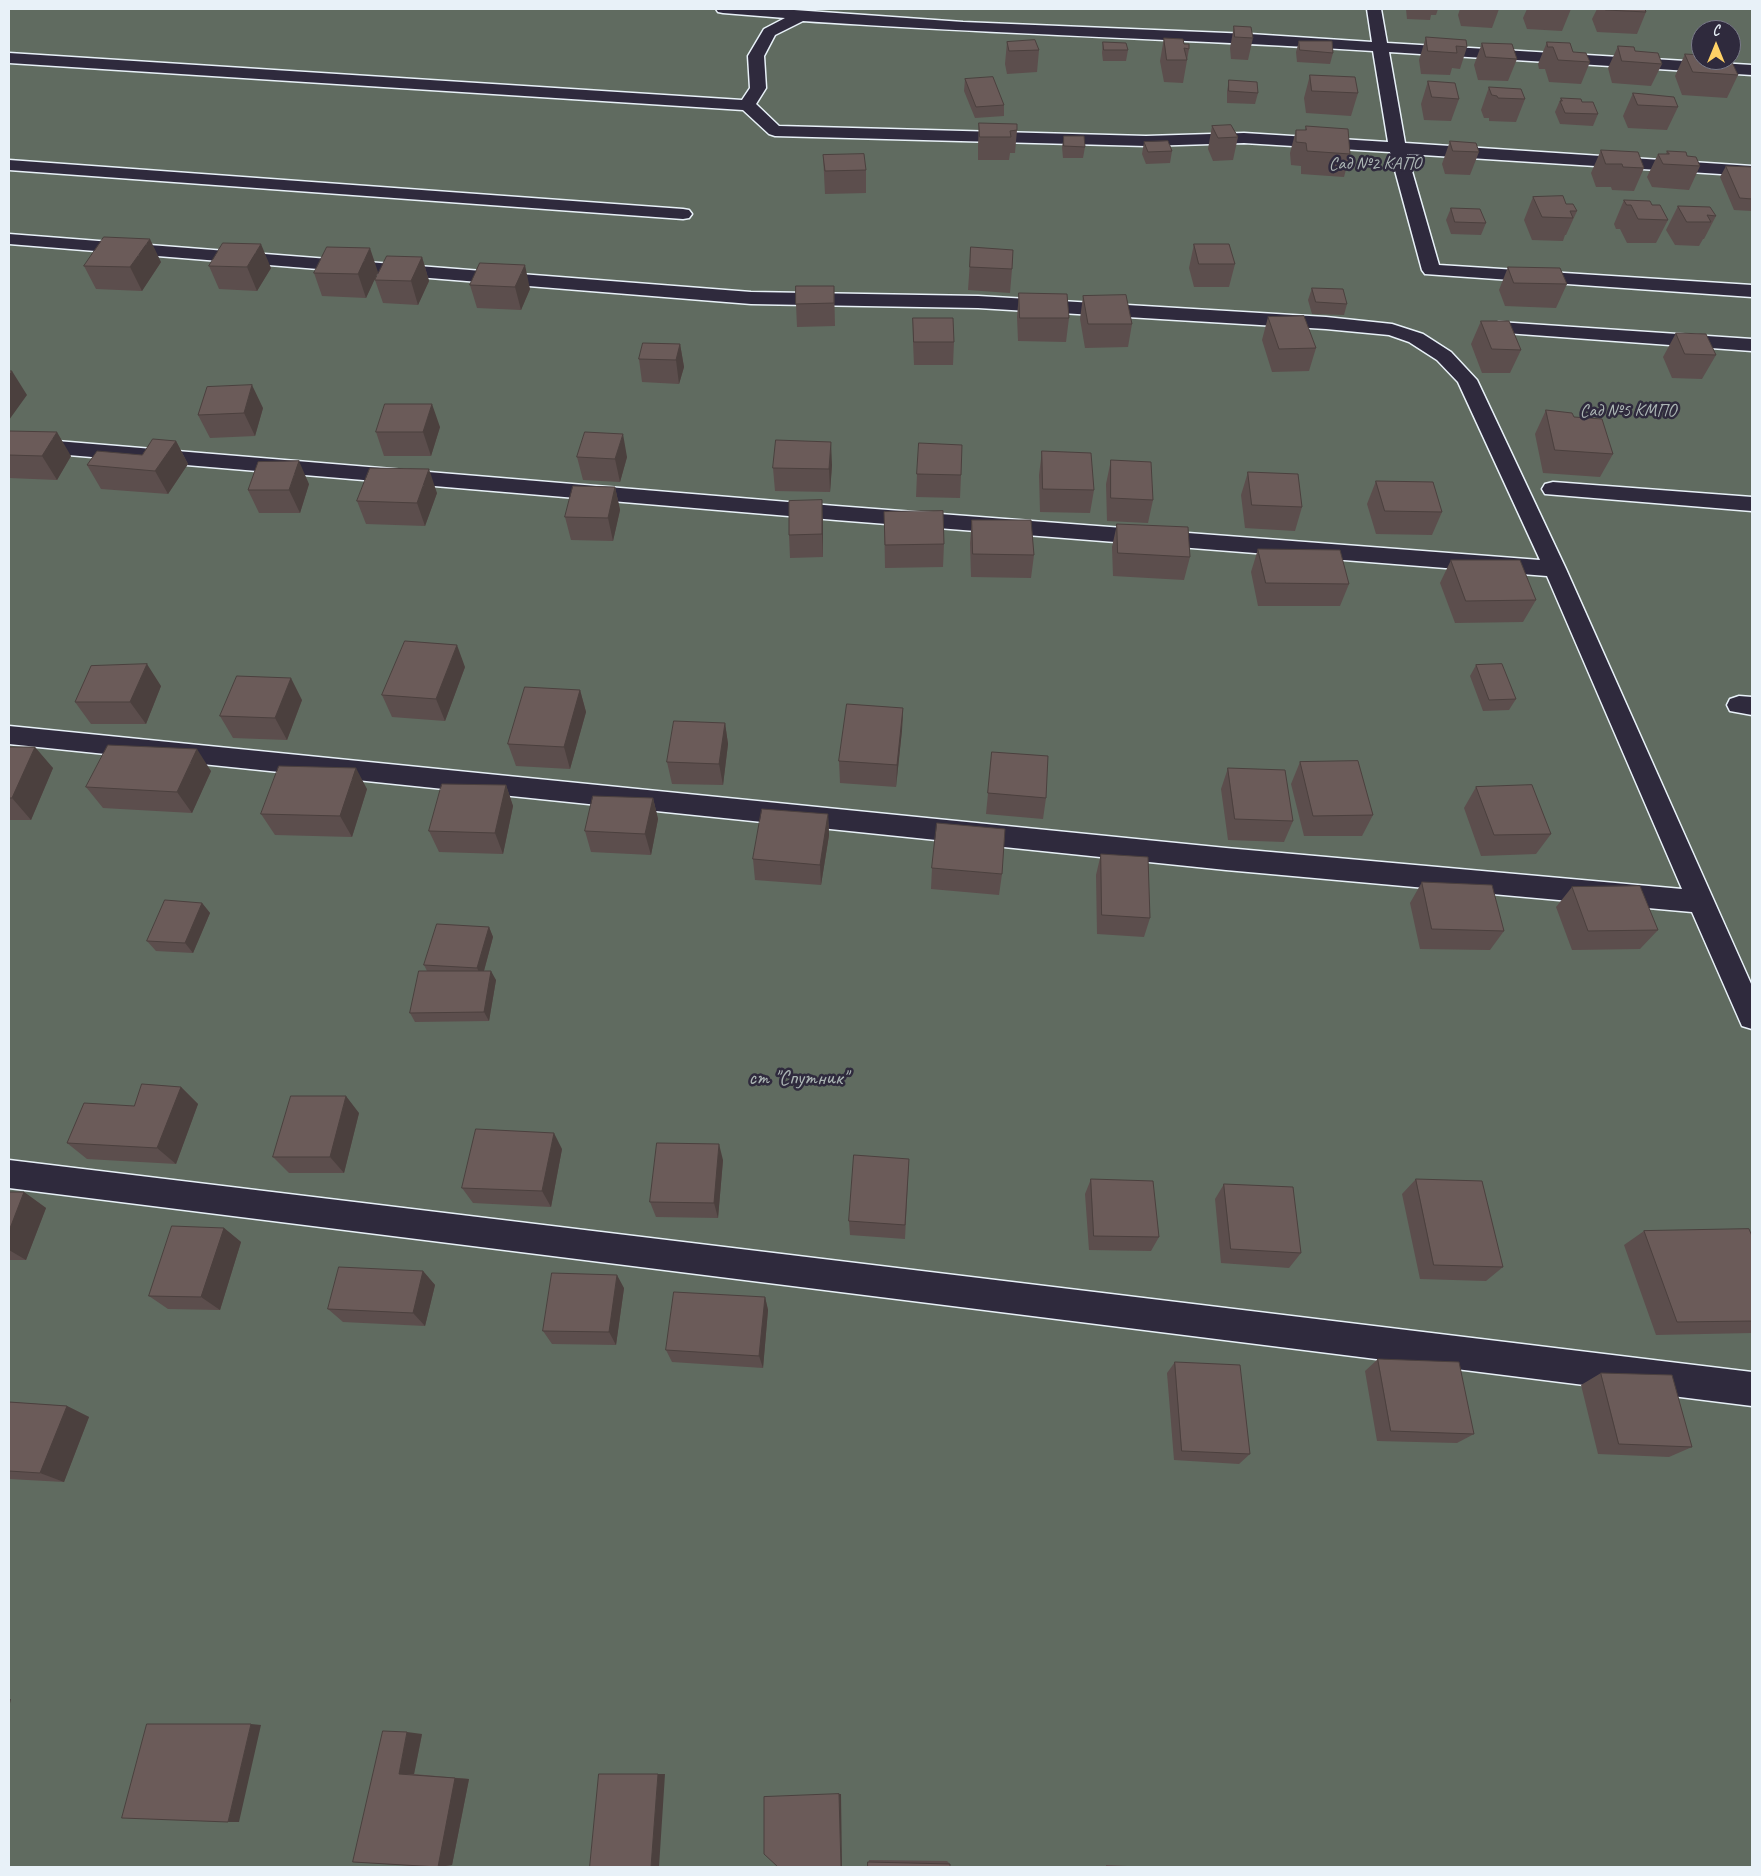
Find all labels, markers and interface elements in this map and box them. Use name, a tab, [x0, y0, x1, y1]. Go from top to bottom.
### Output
north arrow	[1691, 20, 1741, 70]
text: С	[1713, 22, 1719, 39]
park label: Сад №2 КАПО	[1329, 153, 1421, 175]
park label: Сад №5 КМПО	[1580, 400, 1676, 422]
park label: ст "Спутник"	[749, 1065, 847, 1091]

